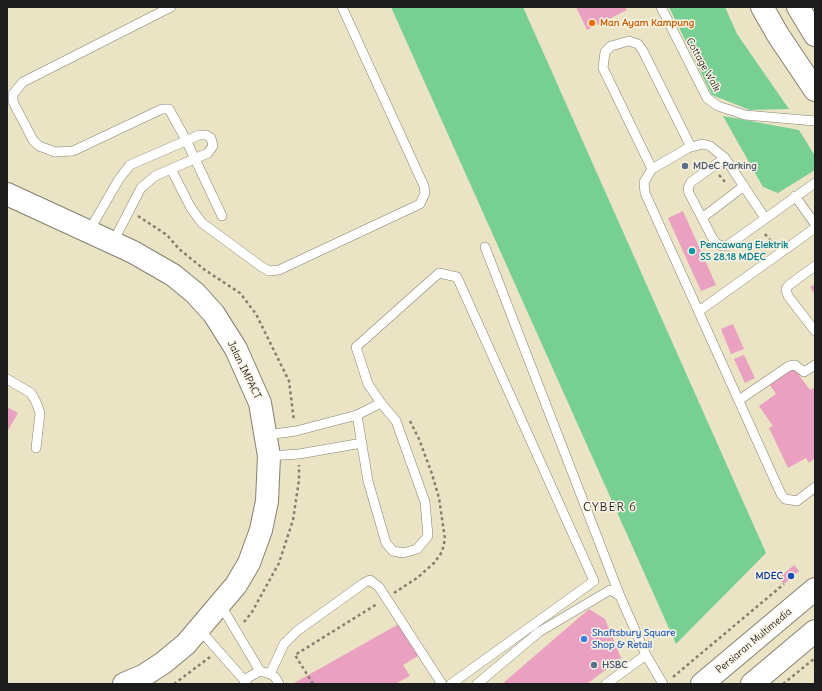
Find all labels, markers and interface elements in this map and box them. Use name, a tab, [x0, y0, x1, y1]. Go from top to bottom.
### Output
place label: Man Ayam Kampung	[600, 17, 694, 29]
marker: Man Ayam Kampung	[587, 18, 597, 28]
street label: Cottage Walk	[683, 36, 723, 94]
place label: MDeC Parking	[693, 160, 757, 172]
marker: MDeC Parking	[680, 161, 690, 171]
place label: Pencawang Elektrik SS 28.18 MDEC	[700, 239, 788, 262]
marker: Pencawang Elektrik SS 28.18 MDEC	[687, 246, 697, 256]
street label: Jalan IMPACT	[225, 339, 263, 401]
district label: CYBER 6	[583, 501, 637, 515]
place label: MDEC	[755, 570, 783, 582]
marker: MDEC	[786, 571, 796, 581]
street label: Persiaran Multimedia	[714, 606, 794, 676]
place label: Shaftsbury Square Shop & Retail	[592, 627, 675, 650]
marker: Shaftsbury Square Shop & Retail	[579, 634, 589, 644]
place label: HSBC	[602, 659, 628, 671]
marker: HSBC	[589, 660, 599, 670]

